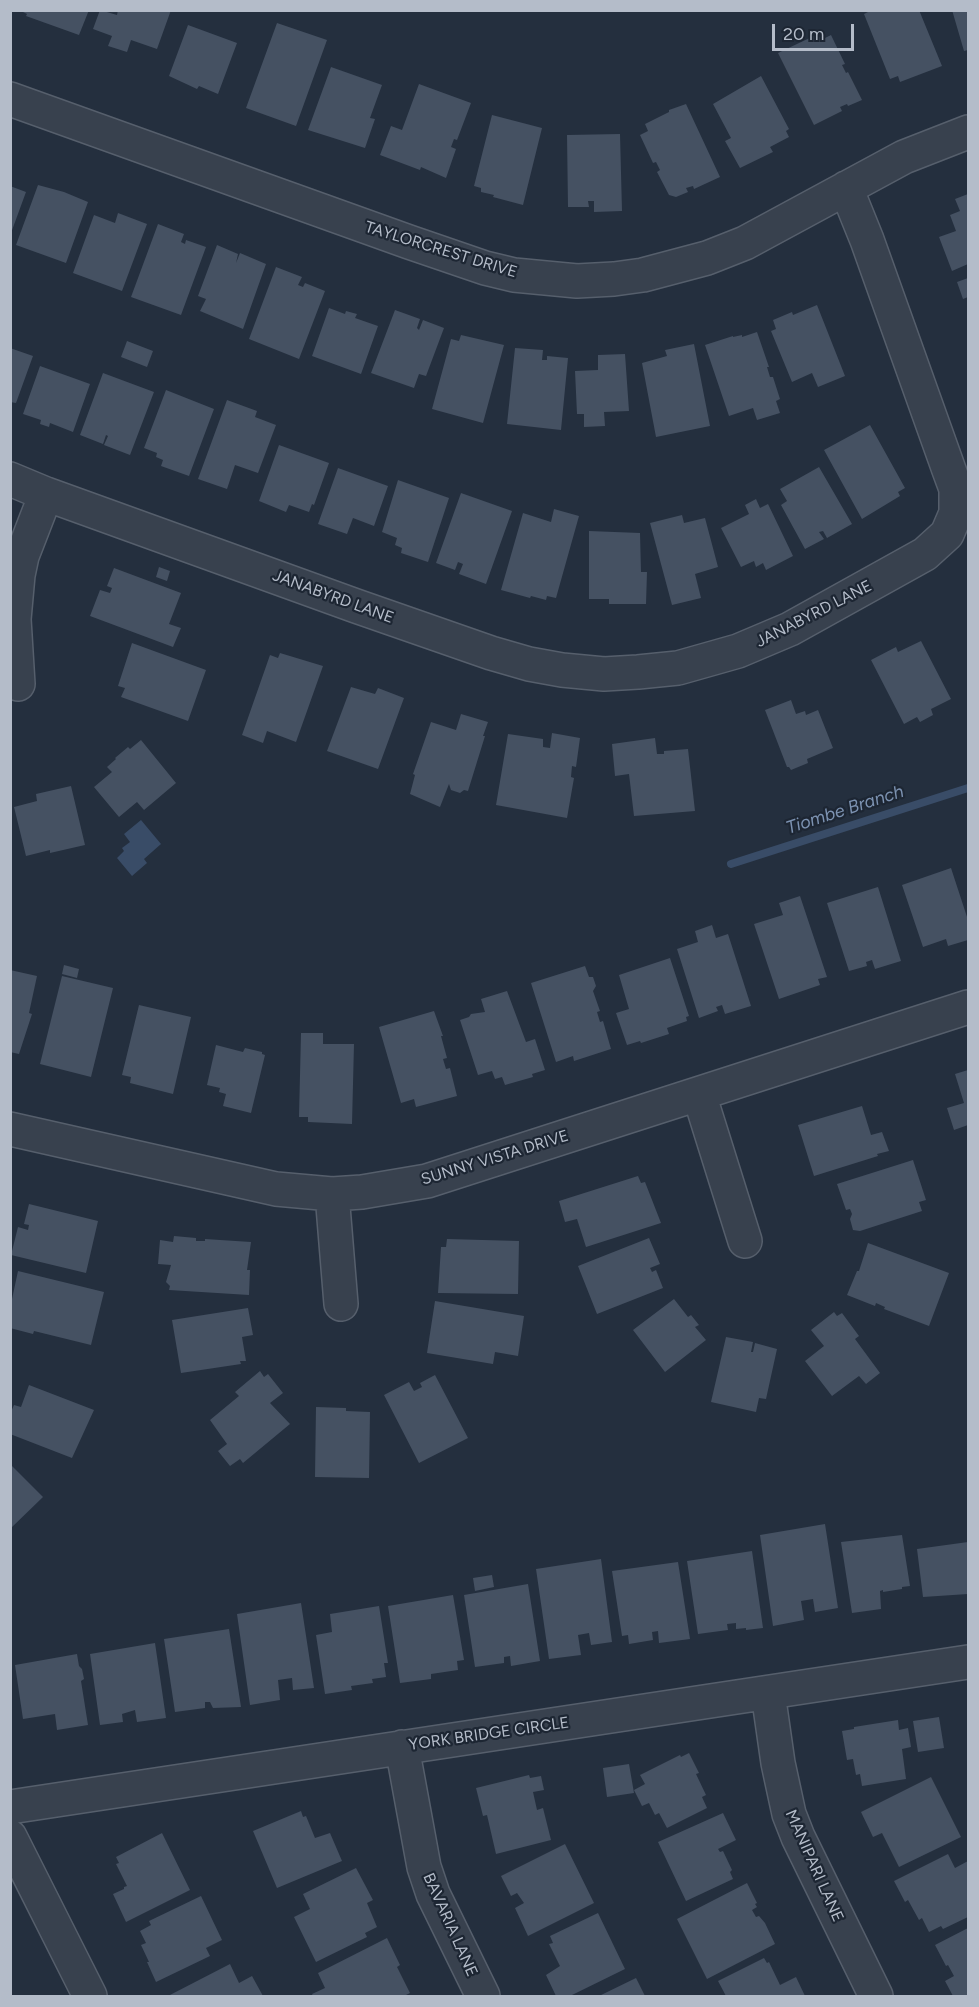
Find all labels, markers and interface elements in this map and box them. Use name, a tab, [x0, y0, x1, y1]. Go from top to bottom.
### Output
scale bar	[775, 12, 858, 50]
text: 20 m	[783, 23, 824, 45]
street label: TAYLORCREST DRIVE	[363, 218, 519, 282]
street label: JANABYRD LANE	[270, 566, 396, 628]
street label: JANABYRD LANE	[753, 576, 875, 652]
water label: Tiombe Branch	[784, 781, 906, 839]
street label: SUNNY VISTA DRIVE	[419, 1126, 571, 1190]
street label: YORK BRIDGE CIRCLE	[408, 1713, 570, 1755]
street label: MANIPARI LANE	[781, 1807, 847, 1925]
street label: BAVARIA LANE	[419, 1870, 481, 1980]

